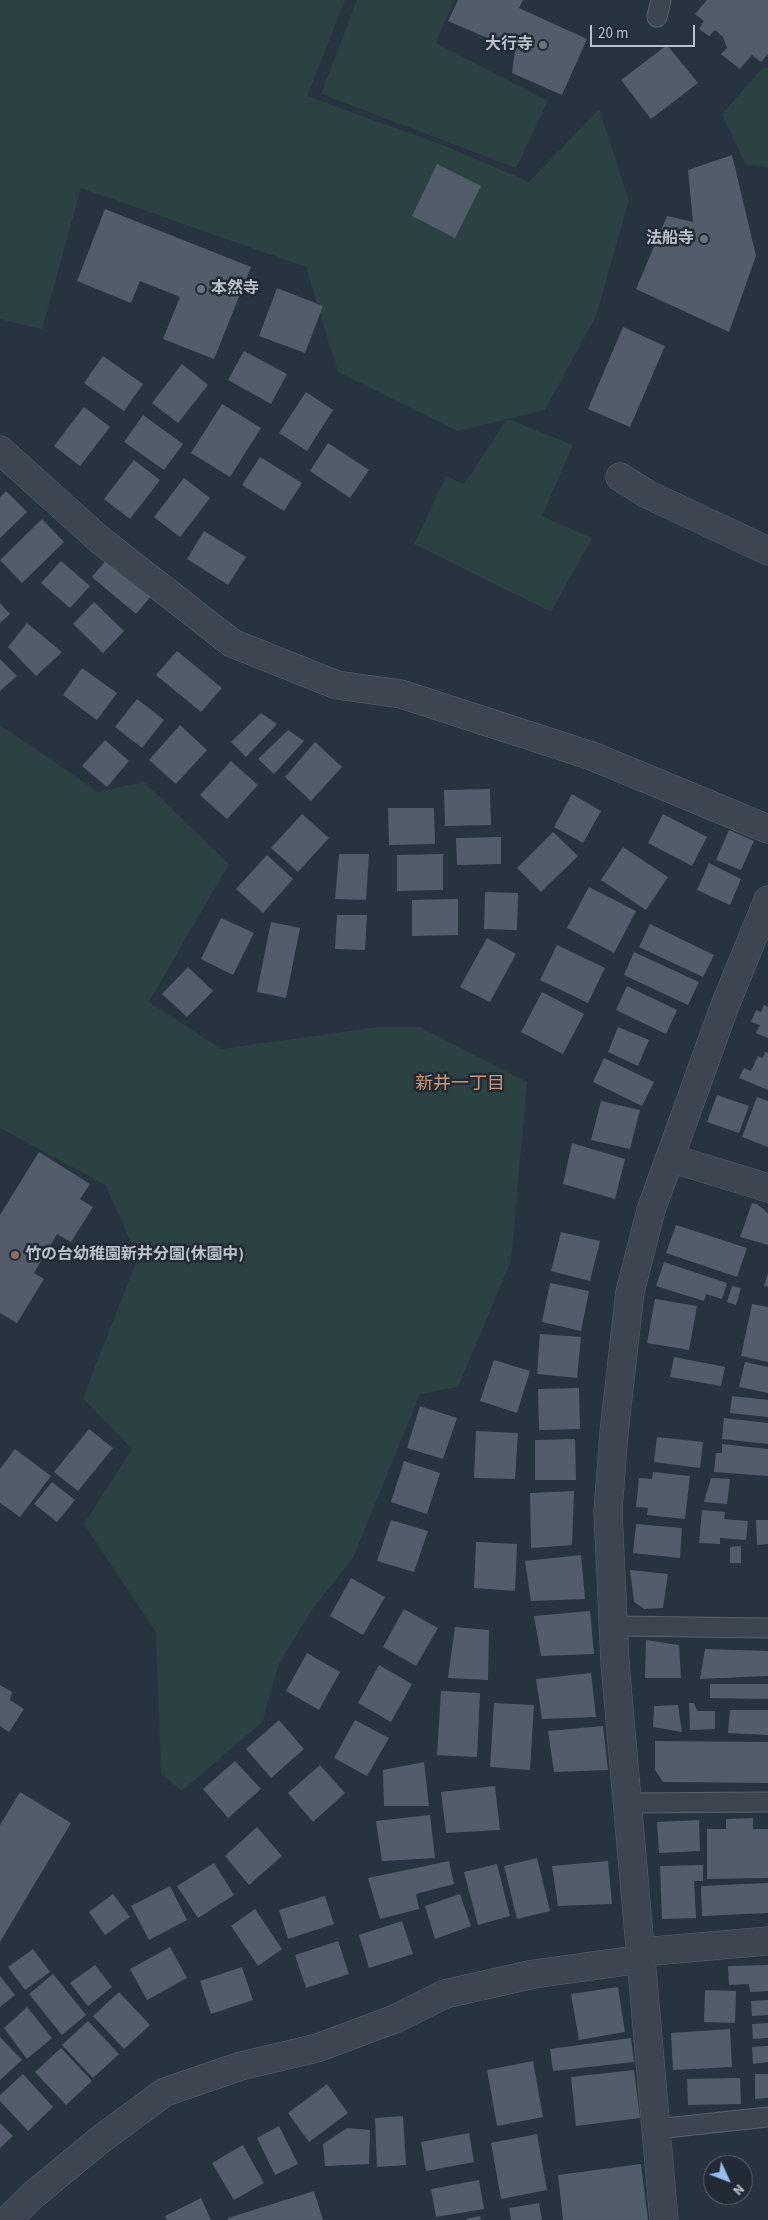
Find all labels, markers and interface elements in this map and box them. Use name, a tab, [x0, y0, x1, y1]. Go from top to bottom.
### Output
scale bar	[593, 15, 698, 47]
text: 20 m	[598, 23, 628, 44]
place label: 大行寺	[485, 35, 533, 55]
marker: 大行寺	[537, 39, 549, 51]
place label: 法船寺	[646, 229, 694, 249]
marker: 法船寺	[698, 233, 710, 245]
place label: 本然寺	[211, 279, 259, 299]
marker: 本然寺	[195, 283, 207, 295]
district label: 新井一丁目	[415, 1074, 505, 1096]
place label: 竹の台幼稚園新井分園(休園中)	[25, 1245, 244, 1265]
marker: 竹の台幼稚園新井分園(休園中)	[9, 1249, 21, 1261]
north arrow	[703, 2155, 753, 2205]
text: N	[728, 2179, 749, 2200]

